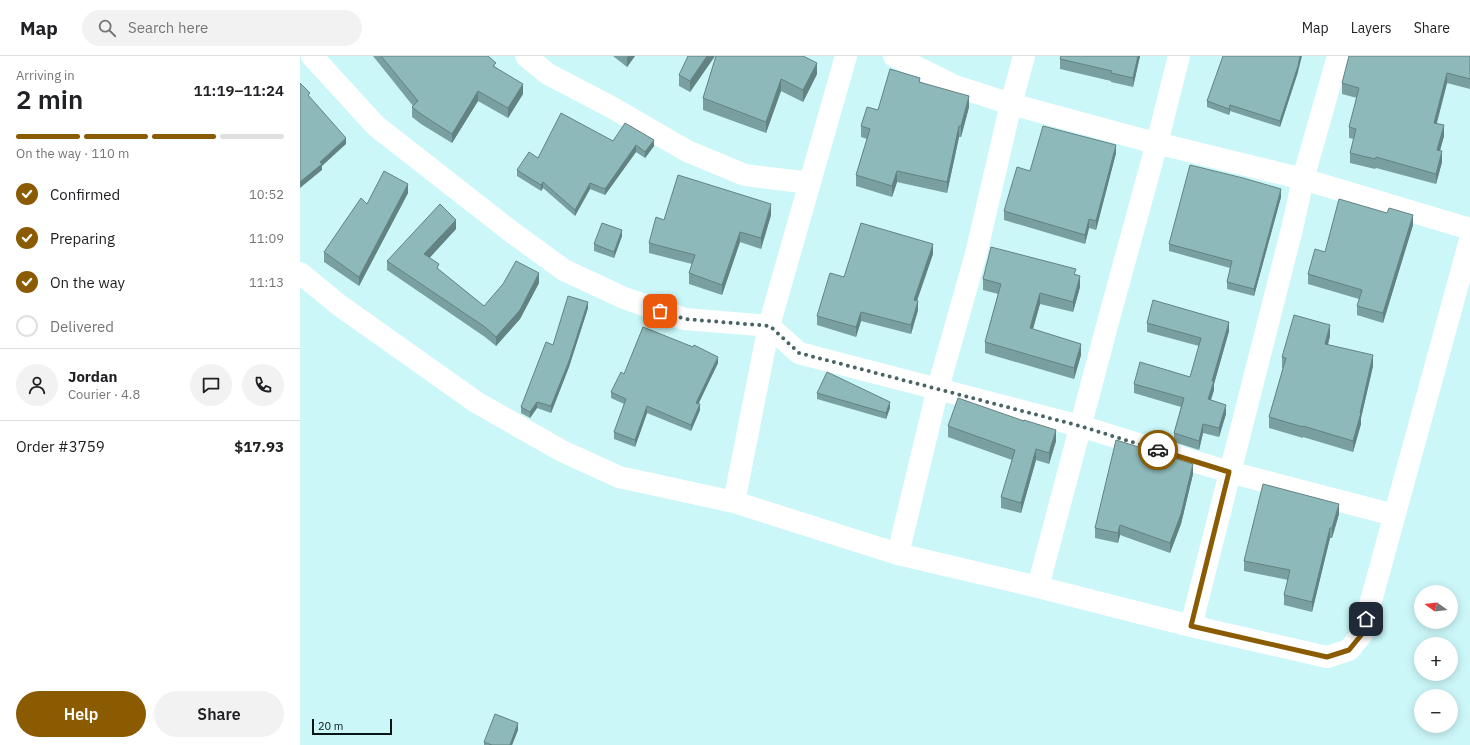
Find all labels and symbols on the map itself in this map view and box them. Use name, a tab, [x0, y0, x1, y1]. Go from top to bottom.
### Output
pin	[643, 294, 677, 328]
courier	[1138, 430, 1178, 470]
north arrow	[1414, 585, 1458, 629]
pin	[1349, 602, 1383, 636]
scale bar	[312, 717, 392, 736]

